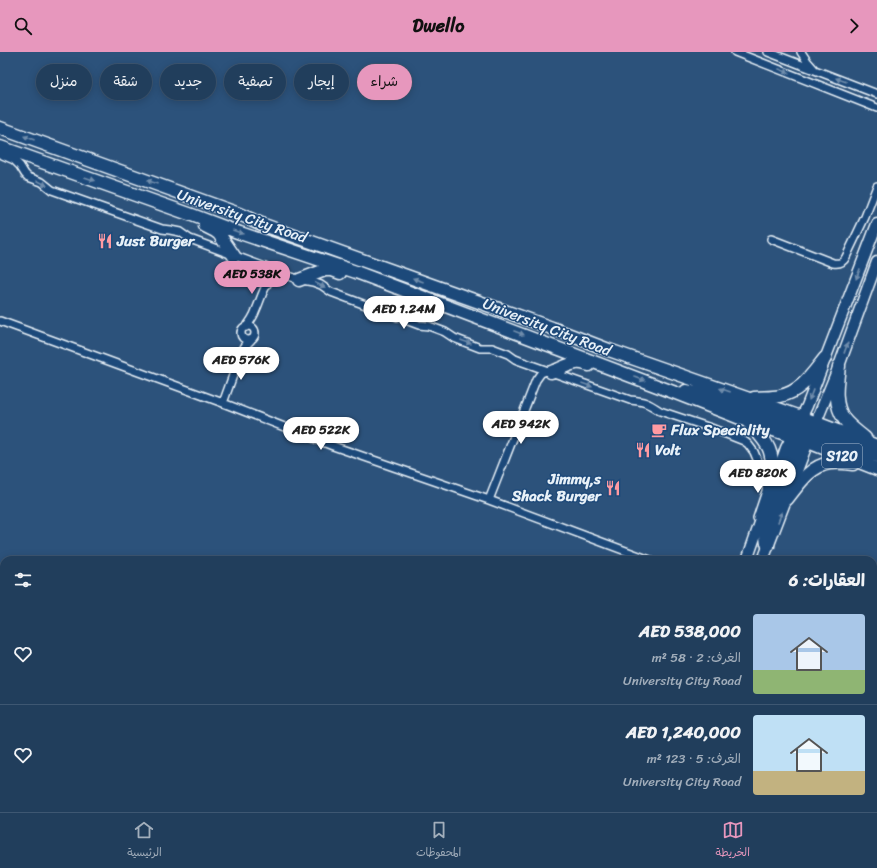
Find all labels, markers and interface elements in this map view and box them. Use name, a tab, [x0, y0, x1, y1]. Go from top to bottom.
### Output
text: Dwello	[413, 10, 464, 42]
icon: search	[12, 15, 34, 37]
icon: forward	[843, 15, 865, 37]
chip: منزل	[36, 64, 92, 100]
chip: شقة	[100, 64, 152, 100]
chip: جديد	[160, 64, 216, 100]
chip: تصفية	[224, 64, 286, 100]
chip: إيجار	[294, 64, 349, 100]
chip: شراء	[357, 64, 412, 100]
one-way arrow	[779, 69, 791, 75]
one-way arrow	[834, 77, 846, 83]
one-way arrow	[23, 135, 35, 141]
one-way arrow	[84, 176, 96, 182]
one-way arrow	[145, 179, 157, 185]
one-way arrow	[36, 180, 48, 186]
street label: University City Road	[173, 182, 312, 251]
place label: Just Burger	[116, 228, 196, 254]
one-way arrow	[233, 230, 245, 236]
restaurant icon: Just Burger	[96, 232, 114, 250]
pin: AED 538K	[211, 261, 293, 295]
text: AED 538K	[223, 262, 281, 285]
one-way arrow	[854, 268, 860, 280]
one-way arrow	[412, 277, 424, 283]
one-way arrow	[314, 282, 326, 288]
street label: University City Road	[479, 290, 616, 364]
pin: AED 1.24M	[358, 296, 450, 330]
text: AED 1.24M	[372, 297, 436, 320]
one-way arrow	[513, 331, 525, 337]
one-way arrow	[460, 340, 472, 346]
one-way arrow	[843, 341, 849, 353]
pin: AED 576K	[200, 347, 282, 381]
text: AED 576K	[212, 348, 270, 371]
one-way arrow	[635, 377, 647, 383]
one-way arrow	[582, 382, 594, 388]
one-way arrow	[719, 387, 731, 393]
one-way arrow	[807, 389, 813, 401]
pin: AED 942K	[480, 411, 562, 445]
text: AED 942K	[492, 412, 550, 435]
pin: AED 522K	[280, 417, 362, 451]
place label: Flux Speciality	[670, 417, 771, 443]
text: AED 522K	[292, 418, 350, 441]
cafe icon: Flux Speciality	[650, 421, 668, 439]
place label: Volt	[655, 437, 682, 463]
restaurant icon: Volt	[634, 441, 652, 459]
road number: S120	[822, 444, 862, 468]
pin: AED 820K	[717, 460, 799, 494]
text: AED 820K	[729, 461, 787, 484]
place label: Jimmy,s Shack Burger	[511, 466, 603, 509]
restaurant icon: Jimmy,s Shack Burger	[604, 479, 622, 497]
one-way arrow	[778, 510, 784, 522]
text: العقارات: 6	[789, 565, 865, 595]
icon: filters	[12, 569, 34, 591]
text: AED 538,000	[639, 616, 741, 646]
icon: home	[785, 630, 833, 678]
icon: heart	[12, 643, 34, 665]
text: الغرف: 2 · 58 m²	[652, 646, 741, 669]
text: University City Road	[623, 669, 741, 692]
text: AED 1,240,000	[626, 717, 741, 747]
icon: home	[785, 731, 833, 779]
icon: heart	[12, 744, 34, 766]
text: الغرف: 5 · 123 m²	[647, 747, 741, 770]
text: University City Road	[623, 770, 741, 793]
tab: الرئيسية	[127, 819, 162, 862]
tab: المحفوظات	[416, 819, 461, 862]
tab: الخريطة	[716, 819, 750, 862]

